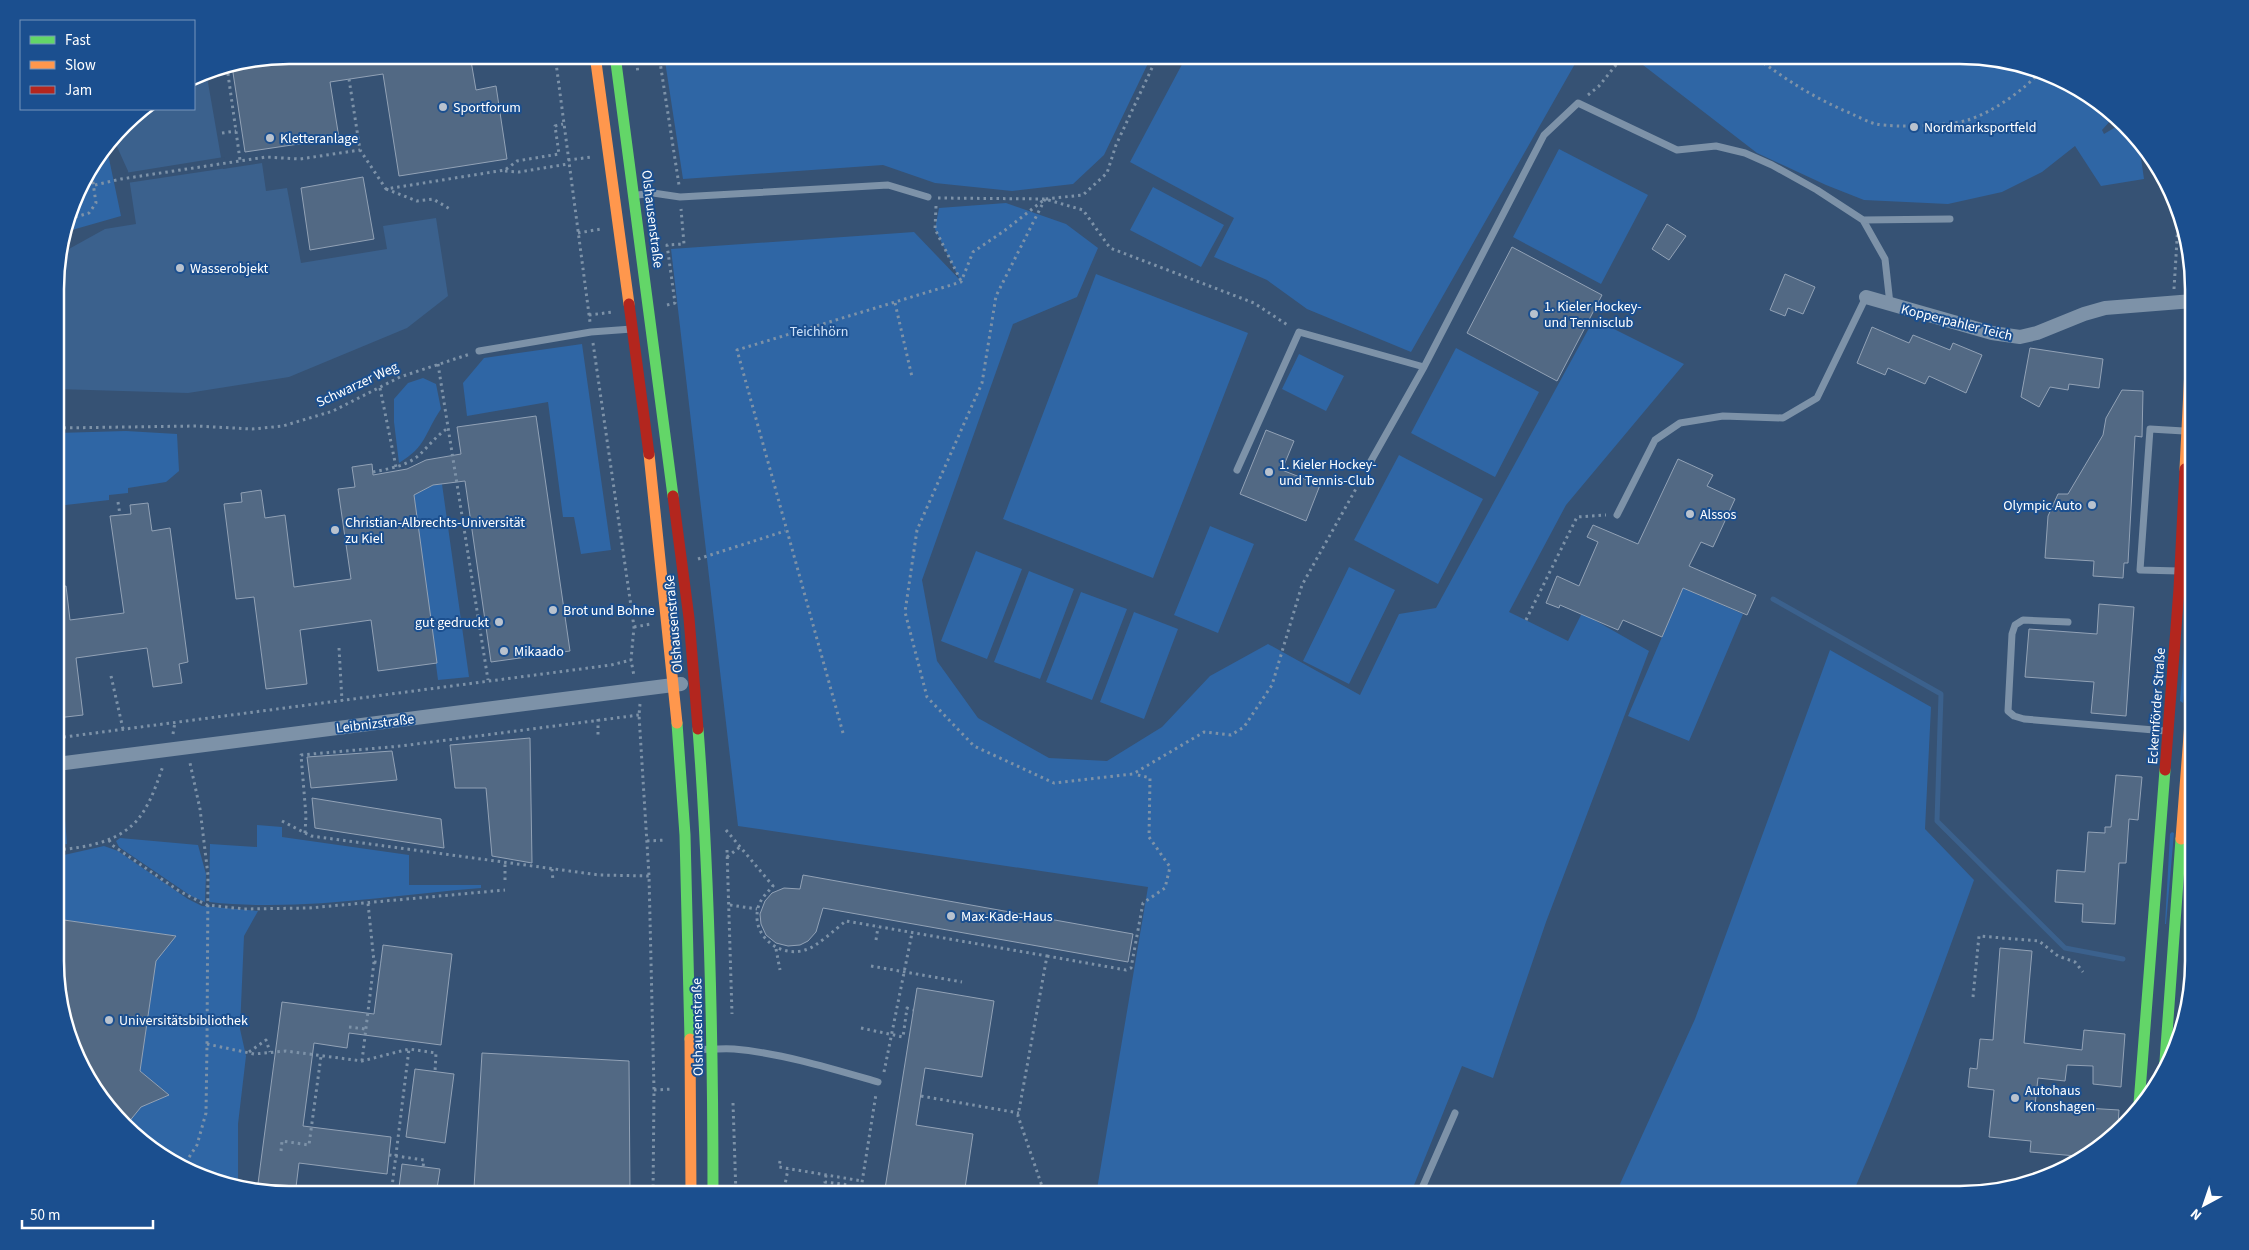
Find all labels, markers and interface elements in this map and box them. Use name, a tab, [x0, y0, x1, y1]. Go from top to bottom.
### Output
legend	[20, 20, 195, 110]
text: Fast	[65, 30, 91, 51]
text: Slow	[65, 55, 96, 76]
text: Jam	[65, 80, 92, 101]
place label: Sportforum	[453, 98, 521, 118]
marker: Sportforum	[437, 101, 449, 113]
place label: Nordmarksportfeld	[1924, 118, 2037, 138]
marker: Nordmarksportfeld	[1908, 121, 1920, 133]
place label: Kletteranlage	[280, 129, 358, 149]
marker: Kletteranlage	[264, 132, 276, 144]
street label: Olshausenstraße	[636, 169, 668, 269]
place label: Wasserobjekt	[190, 259, 269, 279]
marker: Wasserobjekt	[174, 262, 186, 274]
place label: 1. Kieler Hockey- und Tennisclub	[1544, 297, 1642, 333]
street label: Kopperpahler Teich	[1899, 299, 2015, 347]
marker: 1. Kieler Hockey- und Tennisclub	[1528, 308, 1540, 320]
park label: Teichhörn	[790, 322, 848, 342]
street label: Schwarzer Weg	[313, 357, 402, 413]
place label: 1. Kieler Hockey- und Tennis-Club	[1279, 455, 1377, 491]
marker: 1. Kieler Hockey- und Tennis-Club	[1263, 466, 1275, 478]
place label: Olympic Auto	[2003, 496, 2082, 516]
marker: Olympic Auto	[2086, 499, 2098, 511]
place label: Alssos	[1700, 505, 1736, 525]
marker: Alssos	[1684, 508, 1696, 520]
place label: Christian-Albrechts-Universität zu Kiel	[345, 513, 525, 549]
marker: Christian-Albrechts-Universität zu Kiel	[329, 524, 341, 536]
street label: Olshausenstraße	[660, 574, 688, 674]
place label: Brot und Bohne	[563, 601, 655, 621]
marker: Brot und Bohne	[547, 604, 559, 616]
place label: gut gedruckt	[415, 613, 489, 633]
marker: gut gedruckt	[493, 616, 505, 628]
place label: Mikaado	[514, 642, 564, 662]
marker: Mikaado	[498, 645, 510, 657]
street label: Eckernförder Straße	[2143, 647, 2171, 765]
street label: Leibnizstraße	[335, 709, 415, 739]
place label: Max-Kade-Haus	[961, 907, 1053, 927]
marker: Max-Kade-Haus	[945, 910, 957, 922]
street label: Olshausenstraße	[687, 978, 709, 1076]
place label: Universitätsbibliothek	[119, 1011, 248, 1031]
marker: Universitätsbibliothek	[103, 1014, 115, 1026]
place label: Autohaus Kronshagen	[2025, 1081, 2095, 1117]
marker: Autohaus Kronshagen	[2009, 1092, 2021, 1104]
north arrow	[2179, 1180, 2229, 1230]
scale bar	[22, 1198, 154, 1230]
text: N	[2186, 1204, 2206, 1225]
text: 50 m	[30, 1205, 60, 1226]

